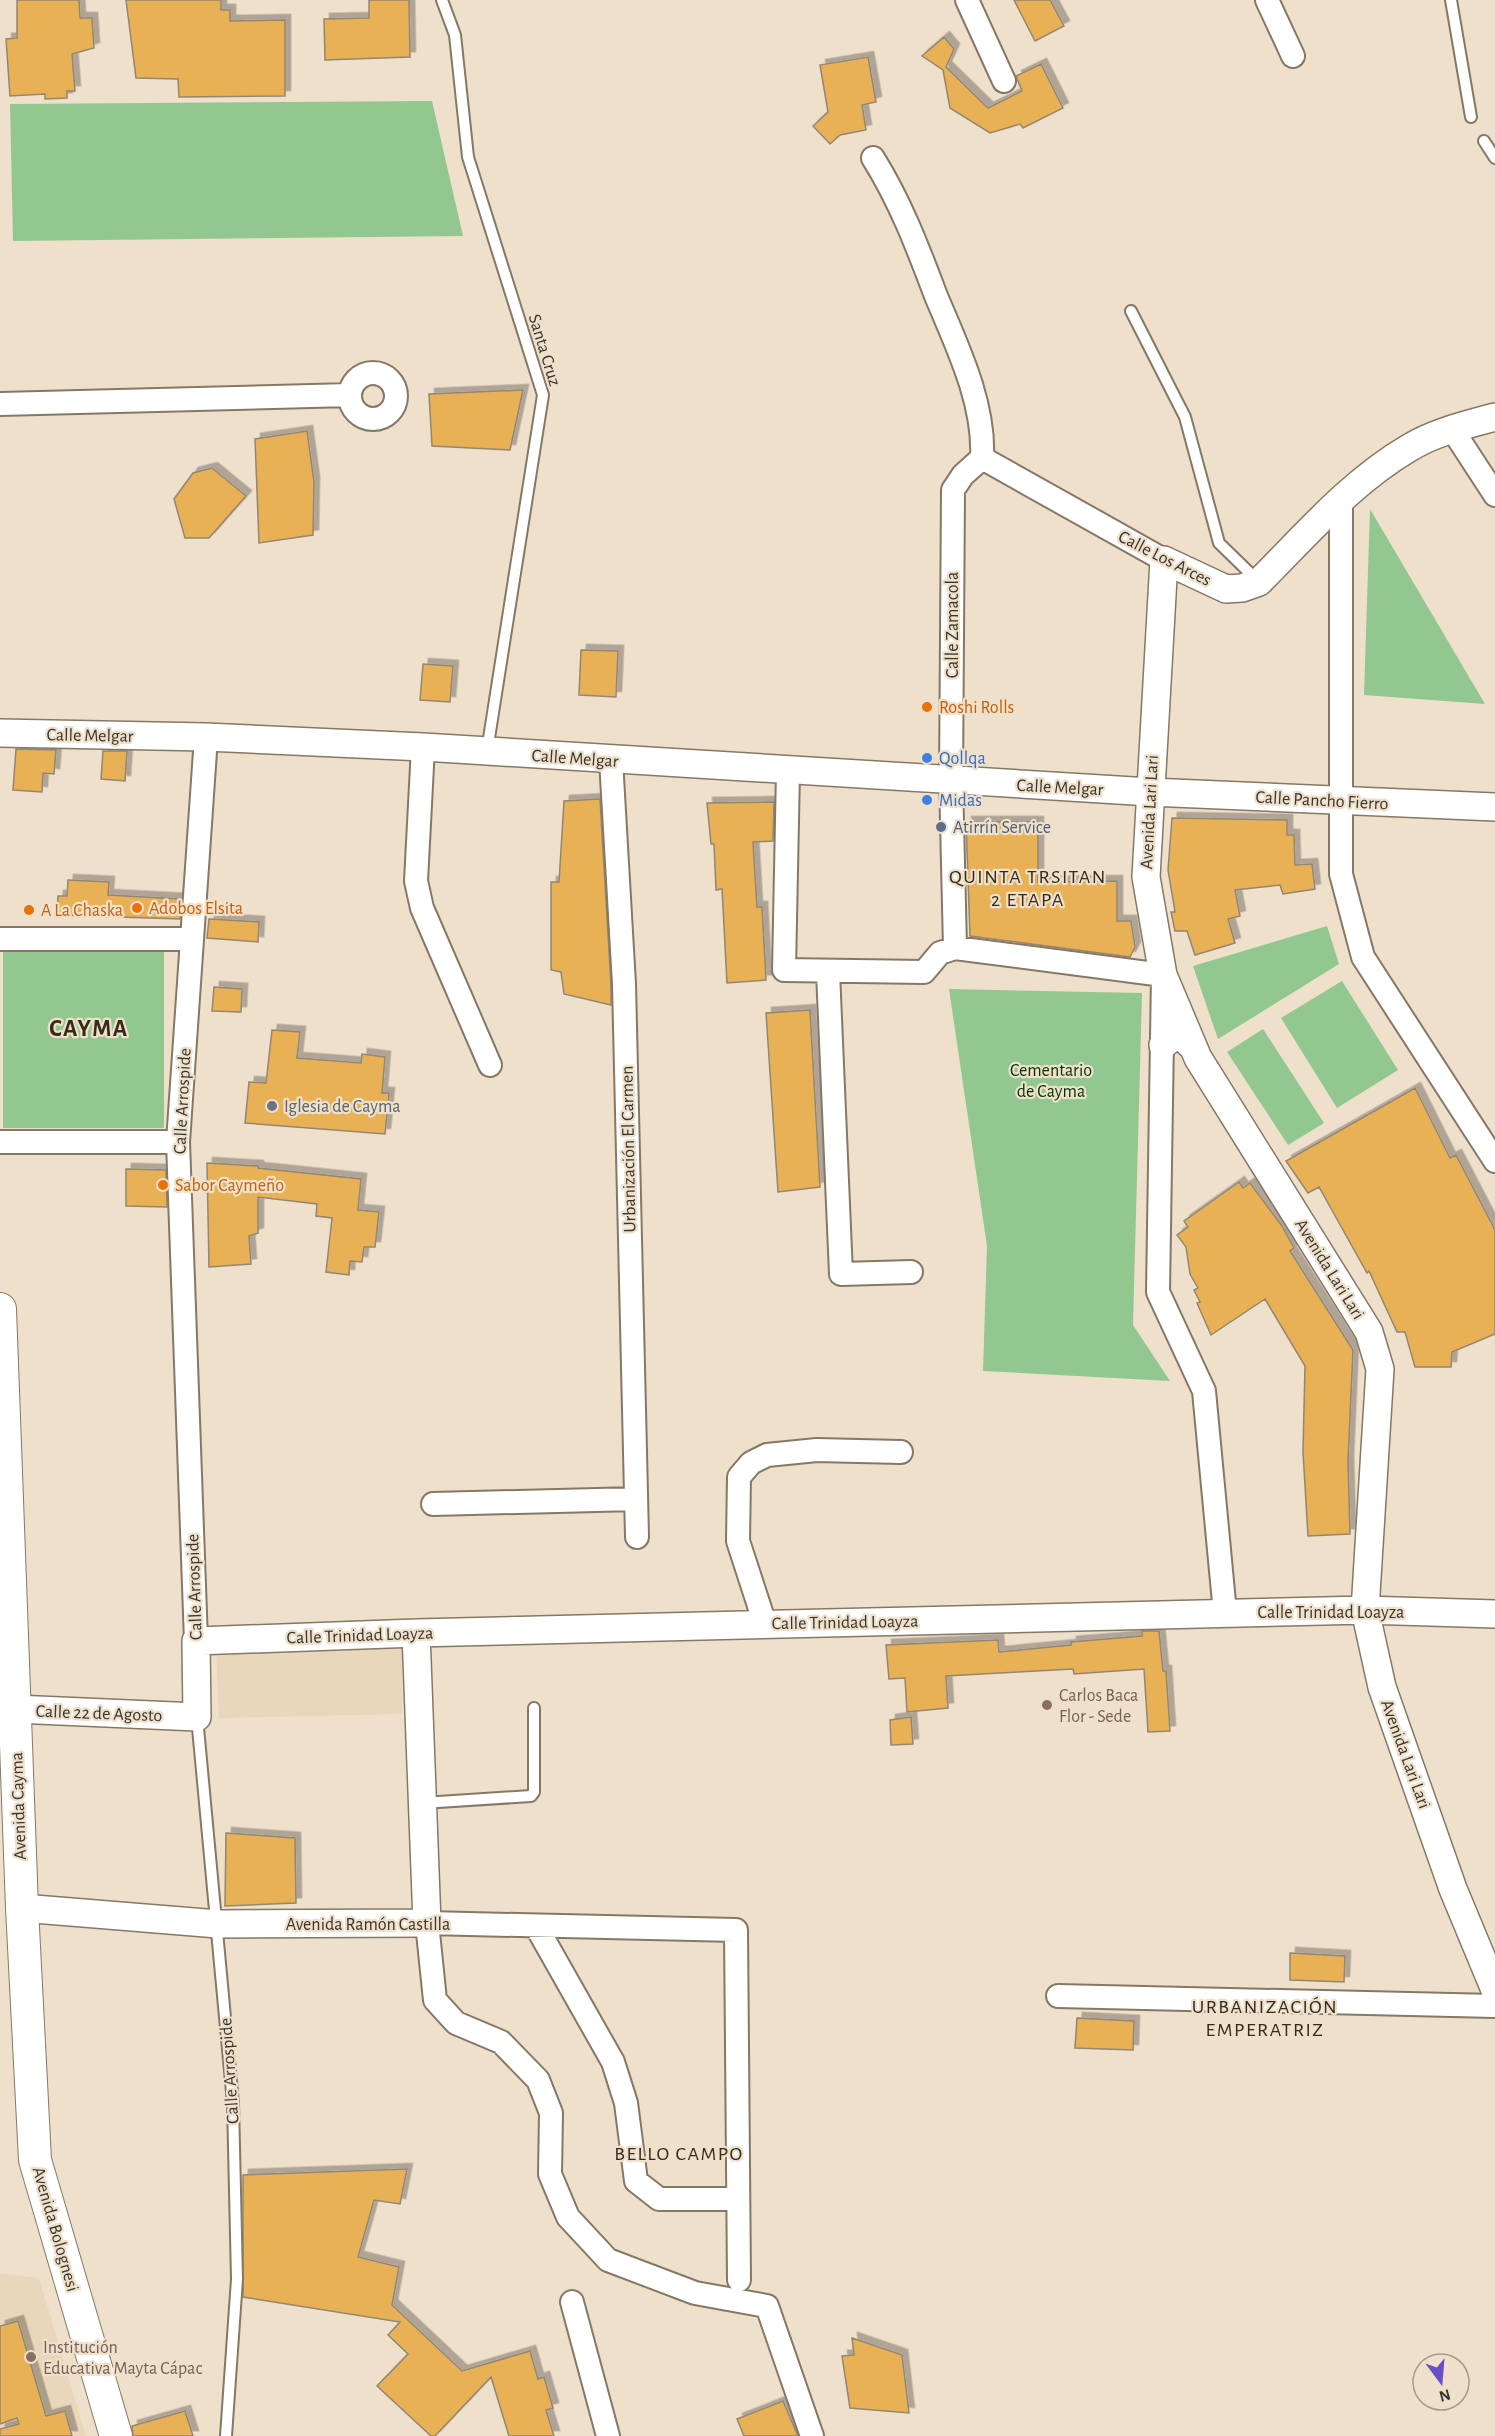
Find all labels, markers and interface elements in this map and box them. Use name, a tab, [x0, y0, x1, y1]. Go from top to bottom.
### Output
street label: Santa Cruz	[525, 312, 563, 388]
street label: Calle Los Arces	[1115, 528, 1214, 590]
street label: Calle Zamacola	[944, 572, 962, 678]
place label: Roshi Rolls	[939, 699, 1014, 717]
marker: Roshi Rolls	[920, 700, 934, 714]
street label: Calle Melgar	[46, 726, 134, 746]
street label: Calle Melgar	[531, 747, 619, 771]
place label: Qollqa	[939, 750, 986, 768]
marker: Qollqa	[920, 751, 934, 765]
street label: Avenida Lari Lari	[1138, 754, 1162, 870]
street label: Calle Melgar	[1016, 777, 1104, 799]
street label: Calle Pancho Fierro	[1255, 789, 1389, 813]
place label: Midas	[939, 792, 982, 810]
marker: Midas	[920, 793, 934, 807]
place label: Atirrín Service	[953, 819, 1051, 837]
marker: Atirrín Service	[934, 820, 948, 834]
district label: QUINTA TRSITAN 2 ETAPA	[949, 867, 1107, 910]
place label: Adobos Elsita	[149, 900, 243, 918]
marker: Adobos Elsita	[130, 901, 144, 915]
place label: A La Chaska	[41, 902, 123, 920]
marker: A La Chaska	[22, 903, 36, 917]
district label: CAYMA	[49, 1017, 129, 1041]
street label: Calle Arrospide	[171, 1047, 195, 1155]
park label: Cementario de Cayma	[1010, 1062, 1092, 1101]
street label: Urbanización El Carmen	[619, 1065, 639, 1233]
place label: Iglesia de Cayma	[284, 1098, 401, 1116]
marker: Iglesia de Cayma	[265, 1099, 279, 1113]
place label: Sabor Caymeño	[175, 1177, 284, 1195]
marker: Sabor Caymeño	[156, 1178, 170, 1192]
street label: Avenida Lari Lari	[1291, 1216, 1367, 1323]
street label: Calle Arrospide	[184, 1534, 206, 1640]
street label: Calle Trinidad Loayza	[1258, 1604, 1404, 1622]
street label: Calle Trinidad Loayza	[771, 1613, 919, 1633]
street label: Calle Trinidad Loayza	[286, 1624, 434, 1648]
place label: Carlos Baca Flor - Sede	[1059, 1687, 1138, 1726]
street label: Avenida Lari Lari	[1377, 1697, 1433, 1811]
marker: Carlos Baca Flor - Sede	[1040, 1698, 1054, 1712]
street label: Calle 22 de Agosto	[35, 1703, 163, 1725]
street label: Avenida Cayma	[8, 1752, 30, 1860]
street label: Avenida Ramón Castilla	[286, 1916, 450, 1934]
district label: URBANIZACIÓN EMPERATRIZ	[1192, 1996, 1338, 2040]
street label: Calle Arrospide	[217, 2017, 243, 2125]
district label: BELLO CAMPO	[614, 2144, 744, 2164]
street label: Avenida Bolognesi	[29, 2165, 81, 2294]
place label: Institución Educativa Mayta Cápac	[43, 2339, 202, 2378]
marker: Institución Educativa Mayta Cápac	[24, 2350, 38, 2364]
north arrow	[1411, 2352, 1471, 2412]
text: N	[1437, 2386, 1452, 2405]

